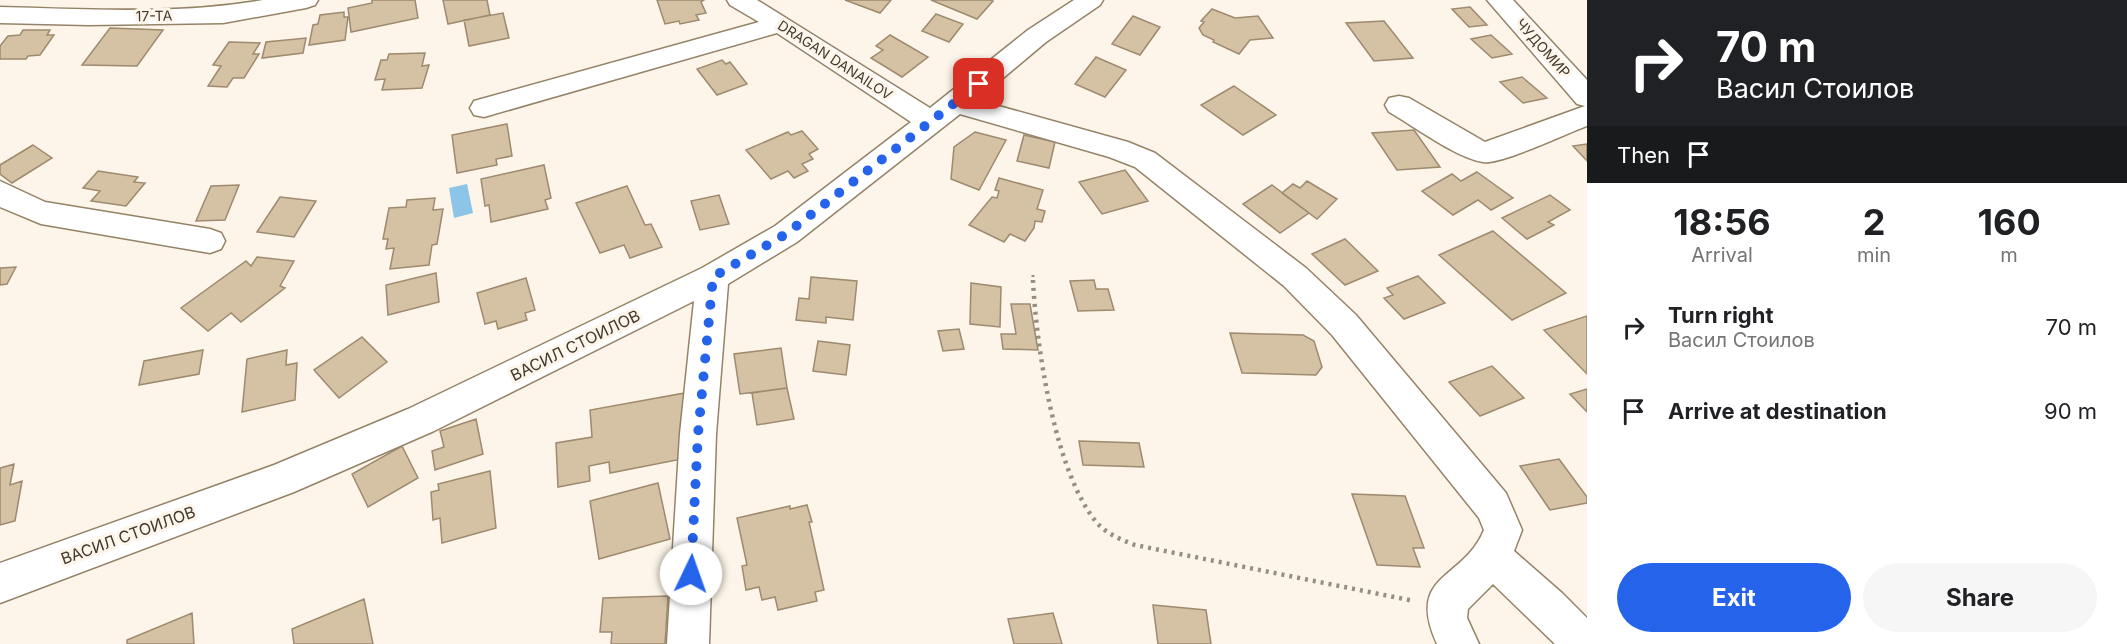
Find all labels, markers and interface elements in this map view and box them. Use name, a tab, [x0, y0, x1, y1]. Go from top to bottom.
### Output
street label: 17-ТА	[136, 7, 173, 24]
street label: ЧУДОМИР	[1513, 15, 1574, 80]
street label: DRAGAN DANAILOV	[775, 16, 896, 103]
text: 70 m	[1716, 21, 1816, 72]
icon: right	[1617, 24, 1695, 102]
pin	[953, 58, 1004, 109]
icon: arrive	[962, 67, 995, 100]
text: Васил Стоилов	[1716, 72, 1914, 105]
icon: arrive	[1682, 138, 1715, 171]
text: Then	[1617, 142, 1670, 168]
text: 18:56	[1673, 200, 1771, 244]
text: 2	[1863, 200, 1885, 244]
text: 160	[1978, 200, 2041, 244]
text: Arrival	[1691, 243, 1753, 267]
text: min	[1857, 243, 1891, 267]
text: m	[2000, 243, 2018, 267]
text: Turn right	[1668, 302, 1774, 328]
street label: ВАСИЛ СТОИЛОВ	[507, 305, 643, 385]
icon: right	[1617, 311, 1650, 344]
text: 70 m	[2046, 314, 2097, 340]
text: Васил Стоилов	[1668, 328, 1815, 352]
icon: arrive	[1617, 395, 1650, 428]
text: Arrive at destination	[1668, 398, 1887, 424]
text: 90 m	[2044, 398, 2097, 424]
street label: ВАСИЛ СТОИЛОВ	[58, 501, 198, 569]
position arrow	[659, 542, 723, 606]
button: Exit	[1617, 563, 1851, 632]
button: Share	[1863, 563, 2097, 632]

